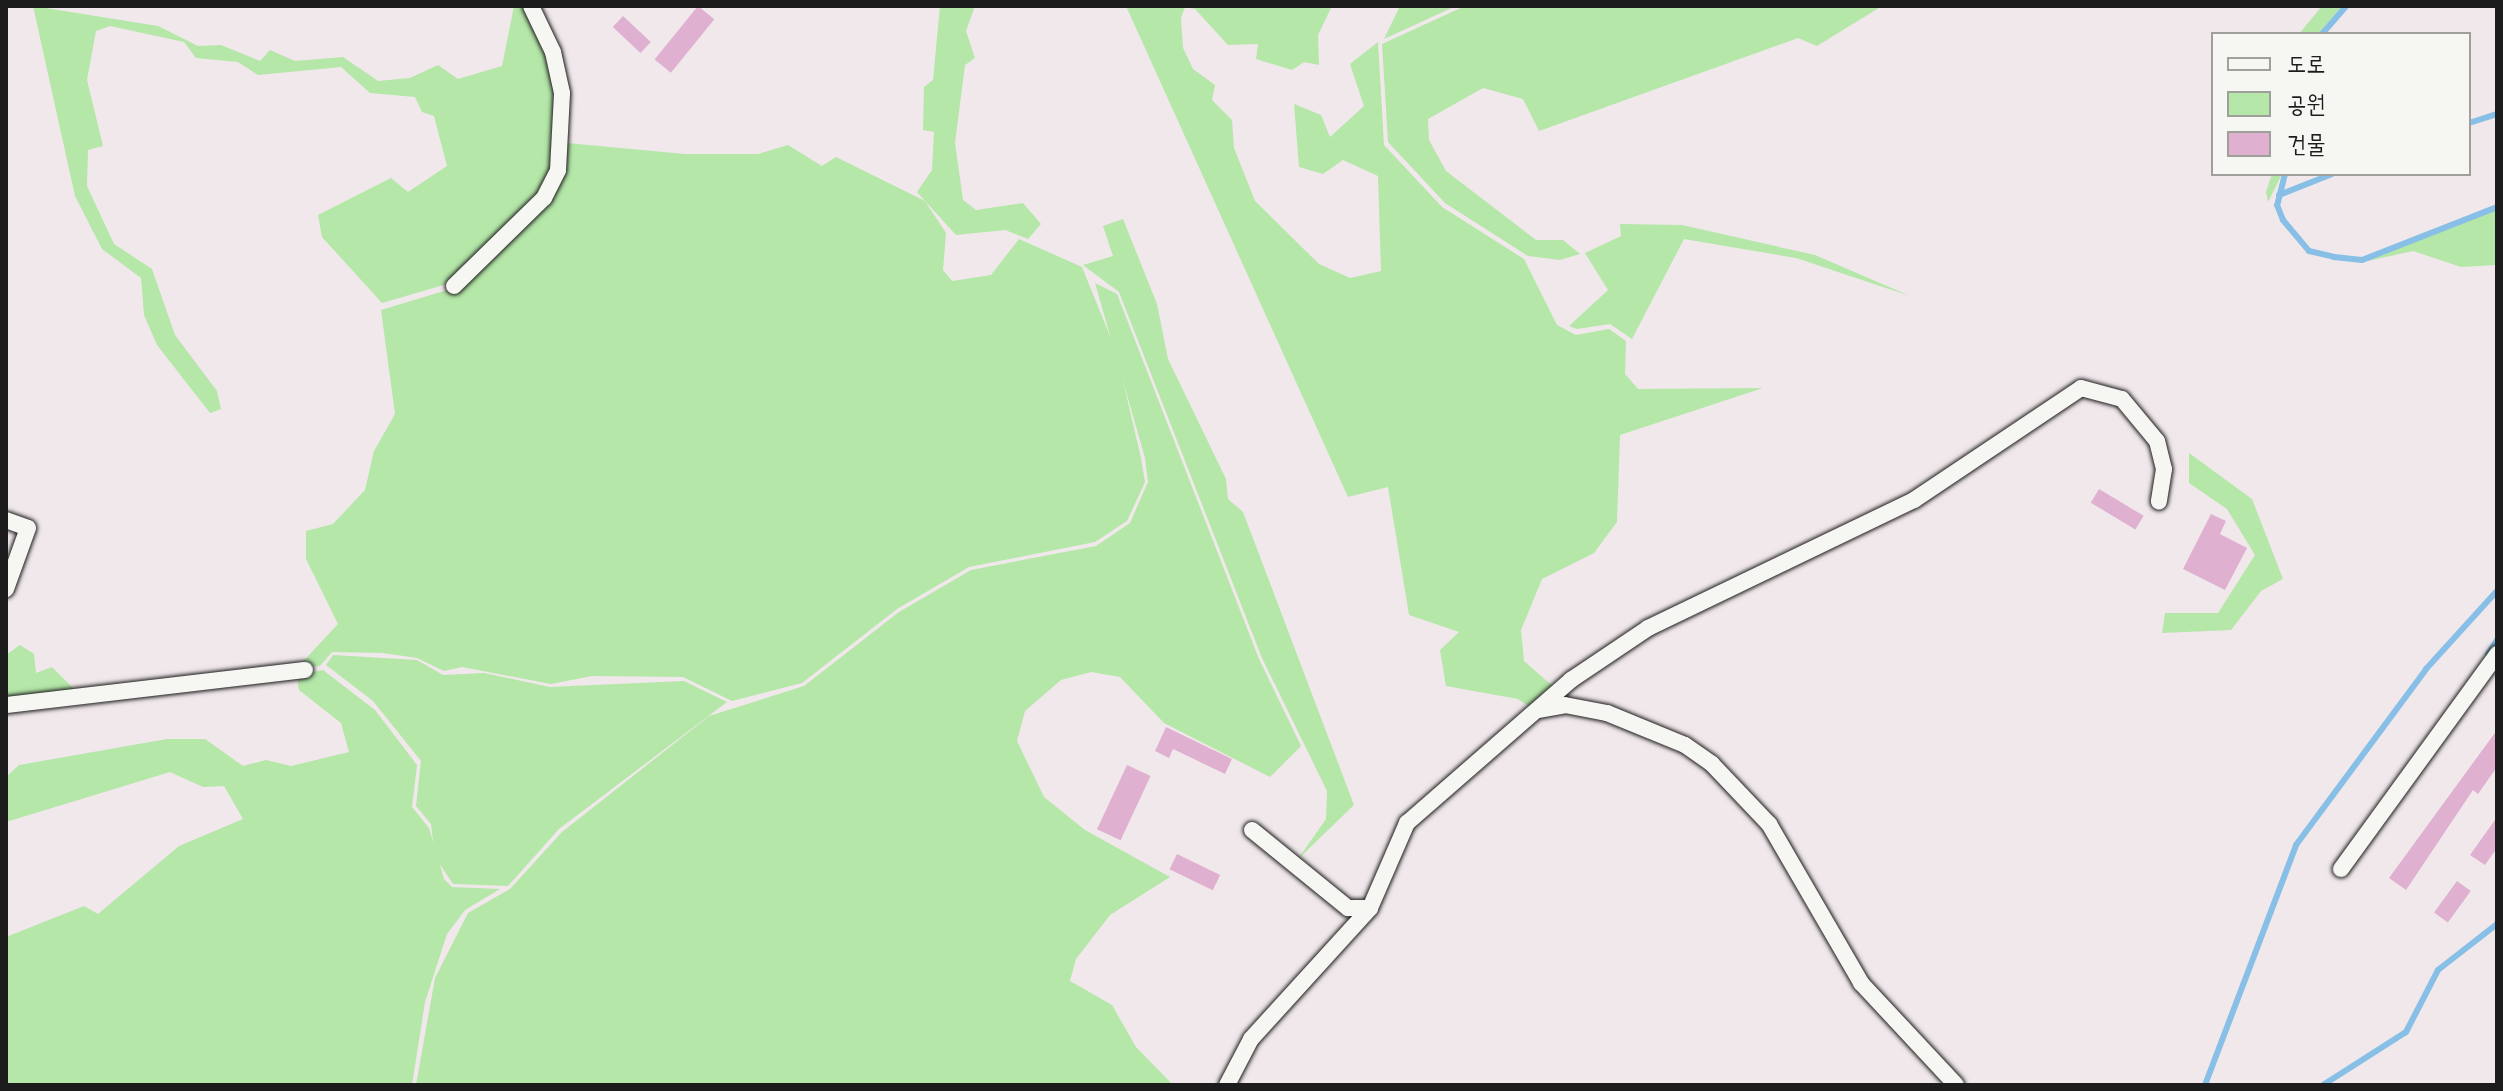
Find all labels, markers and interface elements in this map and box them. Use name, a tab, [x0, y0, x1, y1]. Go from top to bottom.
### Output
legend	[2211, 32, 2471, 176]
text: 도로	[2287, 48, 2326, 80]
text: 공원	[2287, 88, 2326, 120]
text: 건물	[2287, 128, 2326, 160]

